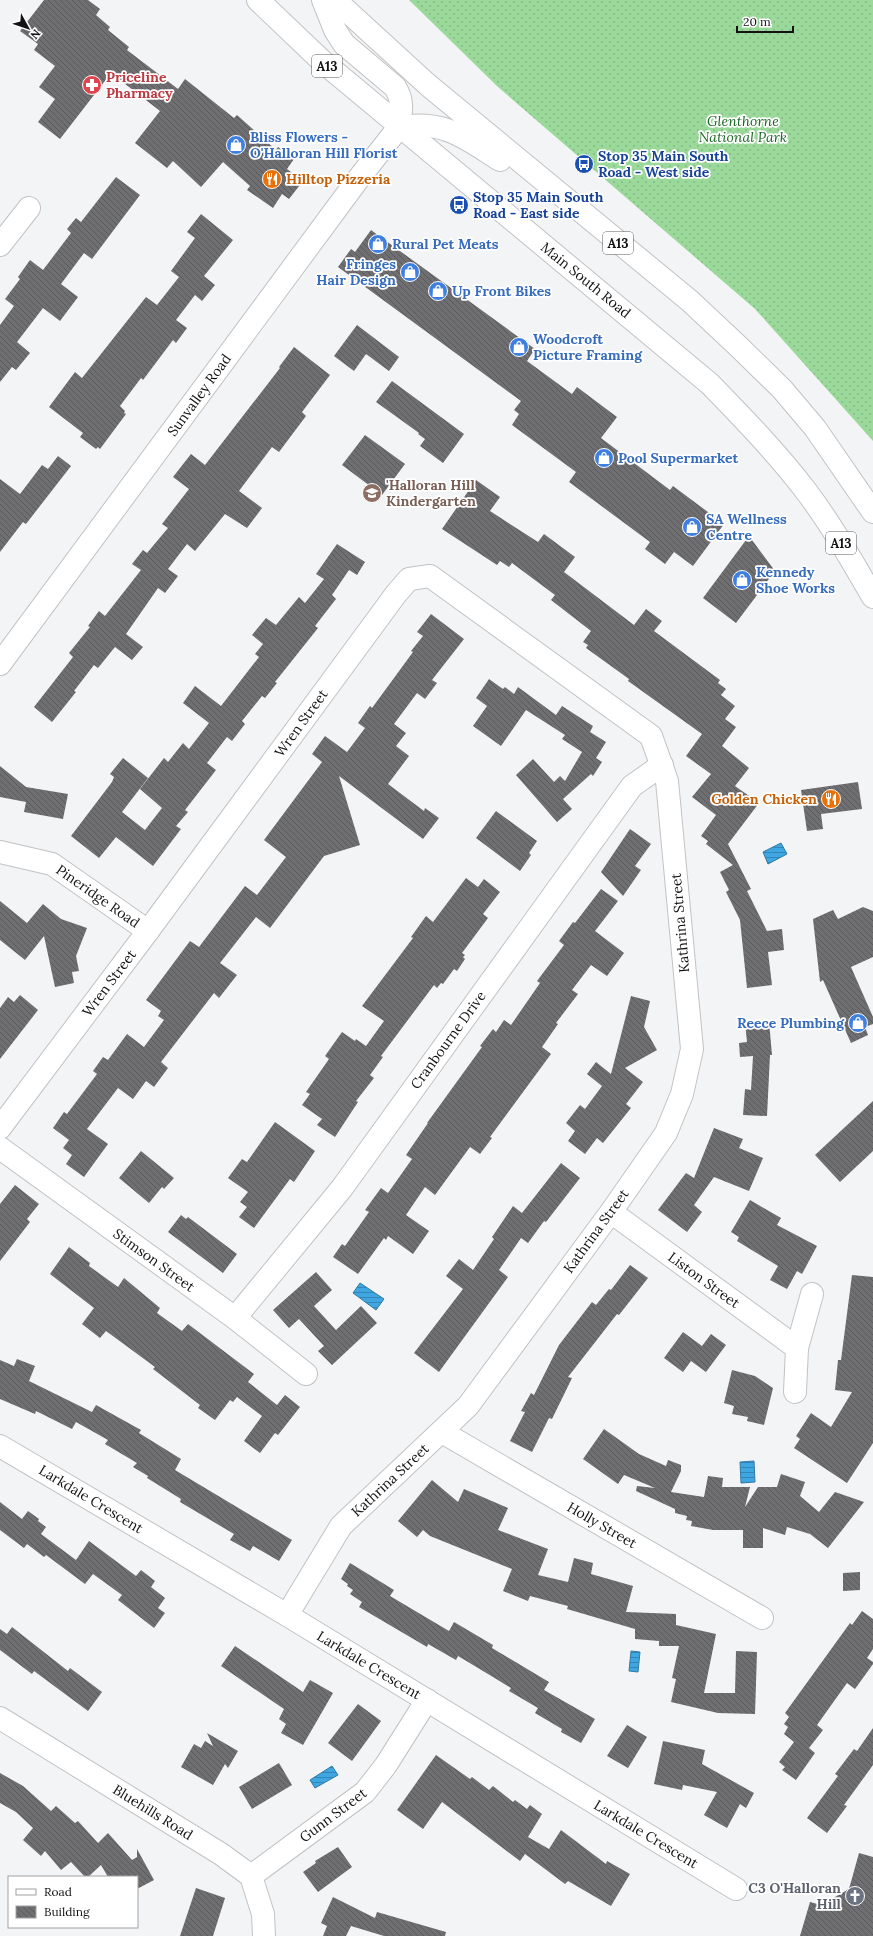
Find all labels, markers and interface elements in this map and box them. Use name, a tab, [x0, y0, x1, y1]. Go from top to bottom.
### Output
north arrow	[8, 8, 48, 48]
scale bar	[737, 8, 793, 34]
text: 20 m	[743, 14, 771, 29]
text: N	[27, 27, 44, 43]
road number: A13	[312, 55, 342, 77]
place label: Priceline Pharmacy	[106, 68, 173, 102]
pharmacy icon: Priceline Pharmacy	[81, 74, 103, 96]
park label: Glenthorne National Park	[699, 112, 787, 146]
place label: Bliss Flowers - O'Halloran Hill Florist	[250, 128, 398, 162]
shop icon: Bliss Flowers - O'Halloran Hill Florist	[225, 134, 247, 156]
place label: Stop 35 Main South Road - West side	[598, 147, 729, 181]
bus stop icon: Stop 35 Main South Road - West side	[573, 153, 595, 175]
restaurant icon: Hilltop Pizzeria	[261, 168, 283, 190]
place label: Hilltop Pizzeria	[286, 170, 391, 188]
place label: Stop 35 Main South Road - East side	[473, 188, 604, 222]
bus stop icon: Stop 35 Main South Road - East side	[448, 194, 470, 216]
road number: A13	[603, 232, 633, 254]
shop icon: Rural Pet Meats	[367, 233, 389, 255]
place label: Rural Pet Meats	[392, 235, 499, 253]
street label: Main South Road	[537, 238, 635, 322]
place label: Fringes Hair Design	[316, 255, 396, 289]
shop icon: Fringes Hair Design	[399, 261, 421, 283]
shop icon: Up Front Bikes	[427, 280, 449, 302]
place label: Up Front Bikes	[452, 282, 551, 300]
place label: Woodcroft Picture Framing	[533, 330, 643, 364]
shop icon: Woodcroft Picture Framing	[508, 336, 530, 358]
street label: Sunvalley Road	[163, 350, 235, 440]
shop icon: Pool Supermarket	[593, 447, 615, 469]
place label: Pool Supermarket	[618, 449, 738, 467]
place label: 'Halloran Hill Kindergarten	[386, 476, 476, 510]
school or university icon: 'Halloran Hill Kindergarten	[361, 482, 383, 504]
place label: SA Wellness Centre	[706, 510, 787, 544]
shop icon: SA Wellness Centre	[681, 516, 703, 538]
road number: A13	[826, 532, 856, 554]
place label: Kennedy Shoe Works	[756, 563, 835, 597]
shop icon: Kennedy Shoe Works	[731, 569, 753, 591]
street label: Wren Street	[271, 685, 332, 760]
restaurant icon: Golden Chicken	[820, 788, 842, 810]
place label: Golden Chicken	[711, 790, 817, 808]
street label: Pineridge Road	[53, 860, 143, 932]
street label: Kathrina Street	[667, 872, 693, 973]
street label: Wren Street	[78, 946, 140, 1020]
street label: Cranbourne Drive	[406, 987, 490, 1093]
shop icon: Reece Plumbing	[847, 1012, 869, 1034]
place label: Reece Plumbing	[737, 1014, 845, 1032]
street label: Kathrina Street	[559, 1185, 633, 1277]
street label: Stimson Street	[110, 1224, 199, 1296]
street label: Liston Street	[665, 1248, 744, 1312]
street label: Kathrina Street	[347, 1439, 433, 1521]
street label: Larkdale Crescent	[36, 1461, 147, 1537]
street label: Holly Street	[564, 1498, 640, 1552]
street label: Larkdale Crescent	[314, 1627, 425, 1703]
street label: Bluehills Road	[110, 1780, 196, 1844]
street label: Gunn Street	[296, 1784, 371, 1846]
street label: Larkdale Crescent	[591, 1796, 702, 1872]
legend	[8, 1876, 138, 1928]
place label: C3 O'Halloran Hill	[748, 1879, 842, 1913]
text: Road	[44, 1884, 72, 1899]
church icon: C3 O'Halloran Hill	[844, 1885, 866, 1907]
text: Building	[44, 1904, 90, 1919]

